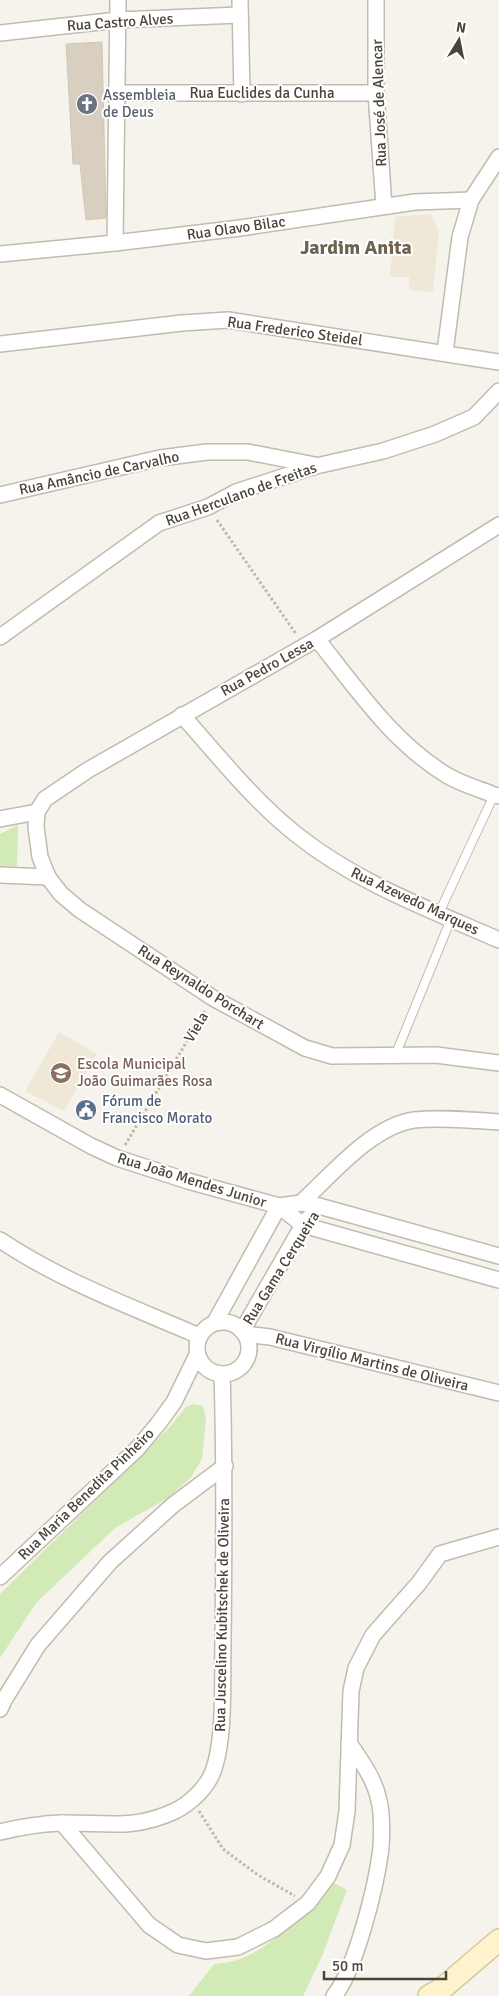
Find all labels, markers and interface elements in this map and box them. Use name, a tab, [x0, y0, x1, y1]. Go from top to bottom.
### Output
street label: Rua Castro Alves	[66, 9, 174, 35]
north arrow	[434, 15, 484, 65]
text: N	[455, 18, 467, 37]
street label: Rua José de Alencar	[368, 38, 390, 167]
street label: Rua Euclides da Cunha	[189, 84, 335, 102]
place label: Assembleia de Deus	[103, 86, 176, 121]
church icon: Assembleia de Deus	[75, 92, 99, 116]
street label: Rua Olavo Bilac	[186, 212, 286, 244]
district label: Jardim Anita	[300, 235, 412, 260]
street label: Rua Frederico Steidel	[226, 313, 364, 349]
street label: Rua Amâncio de Carvalho	[17, 447, 181, 499]
street label: Rua Herculano de Freitas	[163, 458, 319, 530]
street label: Rua Pedro Lessa	[217, 634, 317, 700]
street label: Rua Azevedo Marques	[348, 863, 482, 939]
street label: Rua Reynaldo Porchart	[135, 941, 267, 1033]
street label: Viela	[180, 1009, 212, 1045]
place label: Escola Municipal João Guimarães Rosa	[77, 1055, 213, 1090]
school or university icon: Escola Municipal João Guimarães Rosa	[49, 1061, 73, 1085]
place label: Fórum de Francisco Morato	[102, 1092, 212, 1127]
public building icon: Fórum de Francisco Morato	[74, 1098, 98, 1122]
street label: Rua João Mendes Junior	[115, 1149, 269, 1211]
street label: Rua Gama Cerqueira	[239, 1208, 323, 1328]
street label: Rua Virgílio Martins de Oliveira	[274, 1329, 470, 1395]
street label: Rua Maria Benedita Pinheiro	[14, 1424, 158, 1564]
street label: Rua Juscelino Kubitschek de Oliveira	[211, 1498, 233, 1732]
scale bar	[324, 1948, 446, 1980]
text: 50 m	[332, 1957, 363, 1975]

